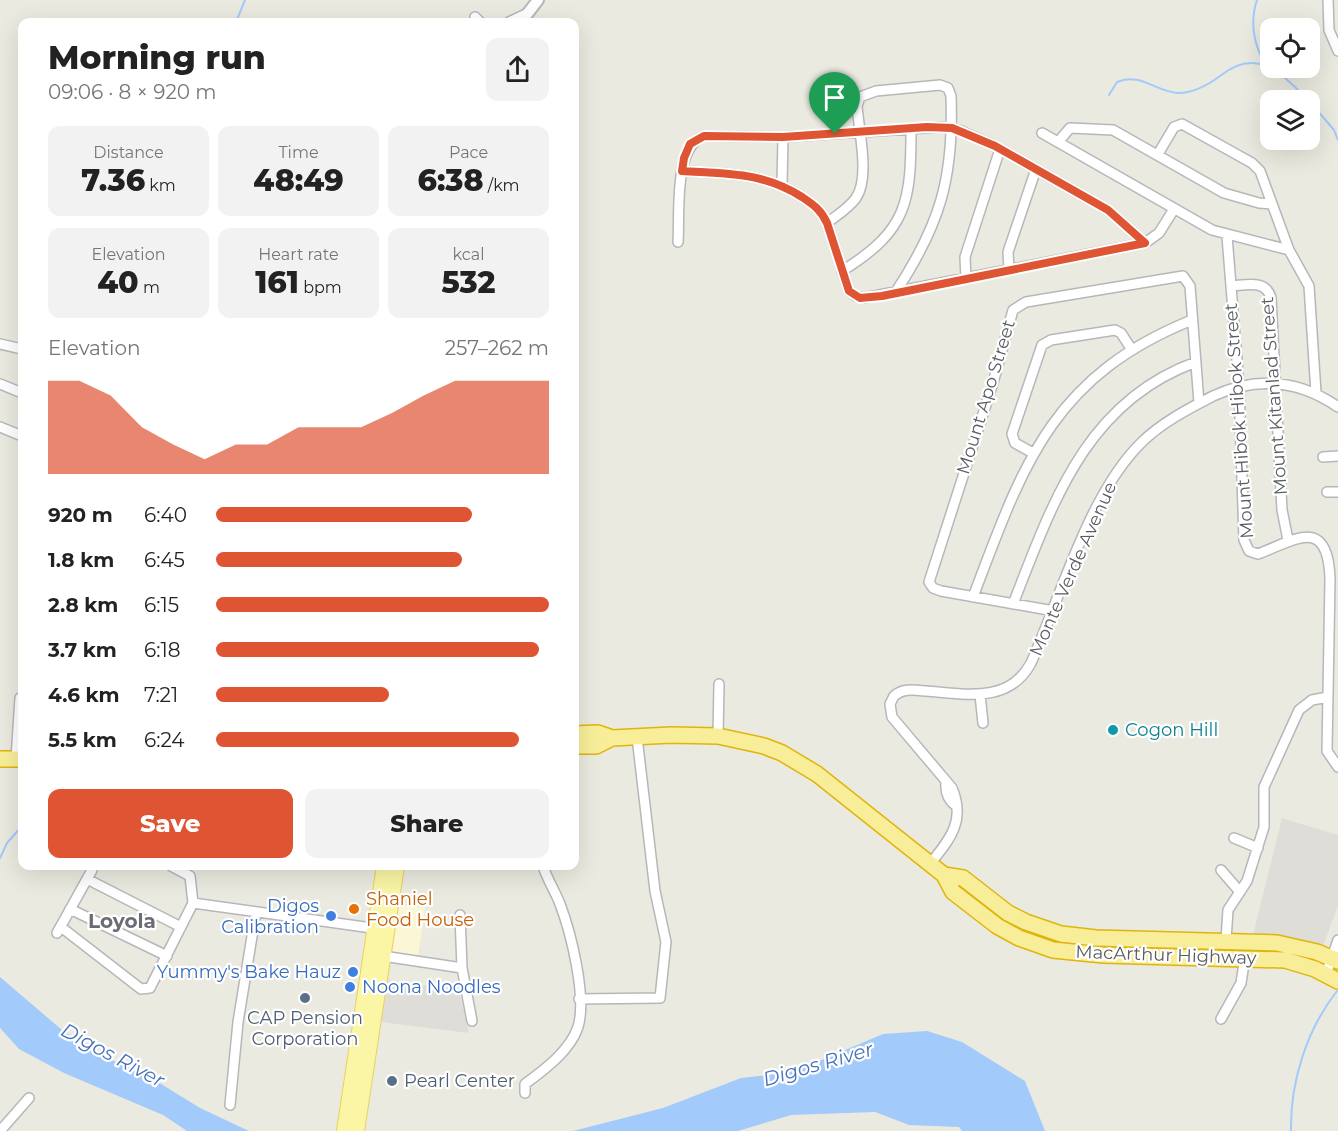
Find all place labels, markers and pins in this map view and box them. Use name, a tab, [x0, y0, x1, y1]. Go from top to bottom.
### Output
pin	[809, 72, 860, 134]
place label: Cogon Hill	[1125, 719, 1218, 741]
marker: Cogon Hill	[1106, 723, 1120, 737]
place label: Shaniel Food House	[366, 888, 474, 931]
place label: Digos Calibration	[221, 895, 319, 938]
marker: Shaniel Food House	[347, 902, 361, 916]
marker: Digos Calibration	[324, 909, 338, 923]
place label: Yummy's Bake Hauz	[157, 961, 341, 983]
marker: Yummy's Bake Hauz	[346, 965, 360, 979]
place label: Noona Noodles	[362, 976, 501, 998]
marker: Noona Noodles	[343, 980, 357, 994]
marker: CAP Pension Corporation	[298, 991, 312, 1005]
place label: CAP Pension Corporation	[247, 1007, 363, 1050]
place label: Pearl Center	[404, 1070, 515, 1092]
marker: Pearl Center	[385, 1074, 399, 1088]

